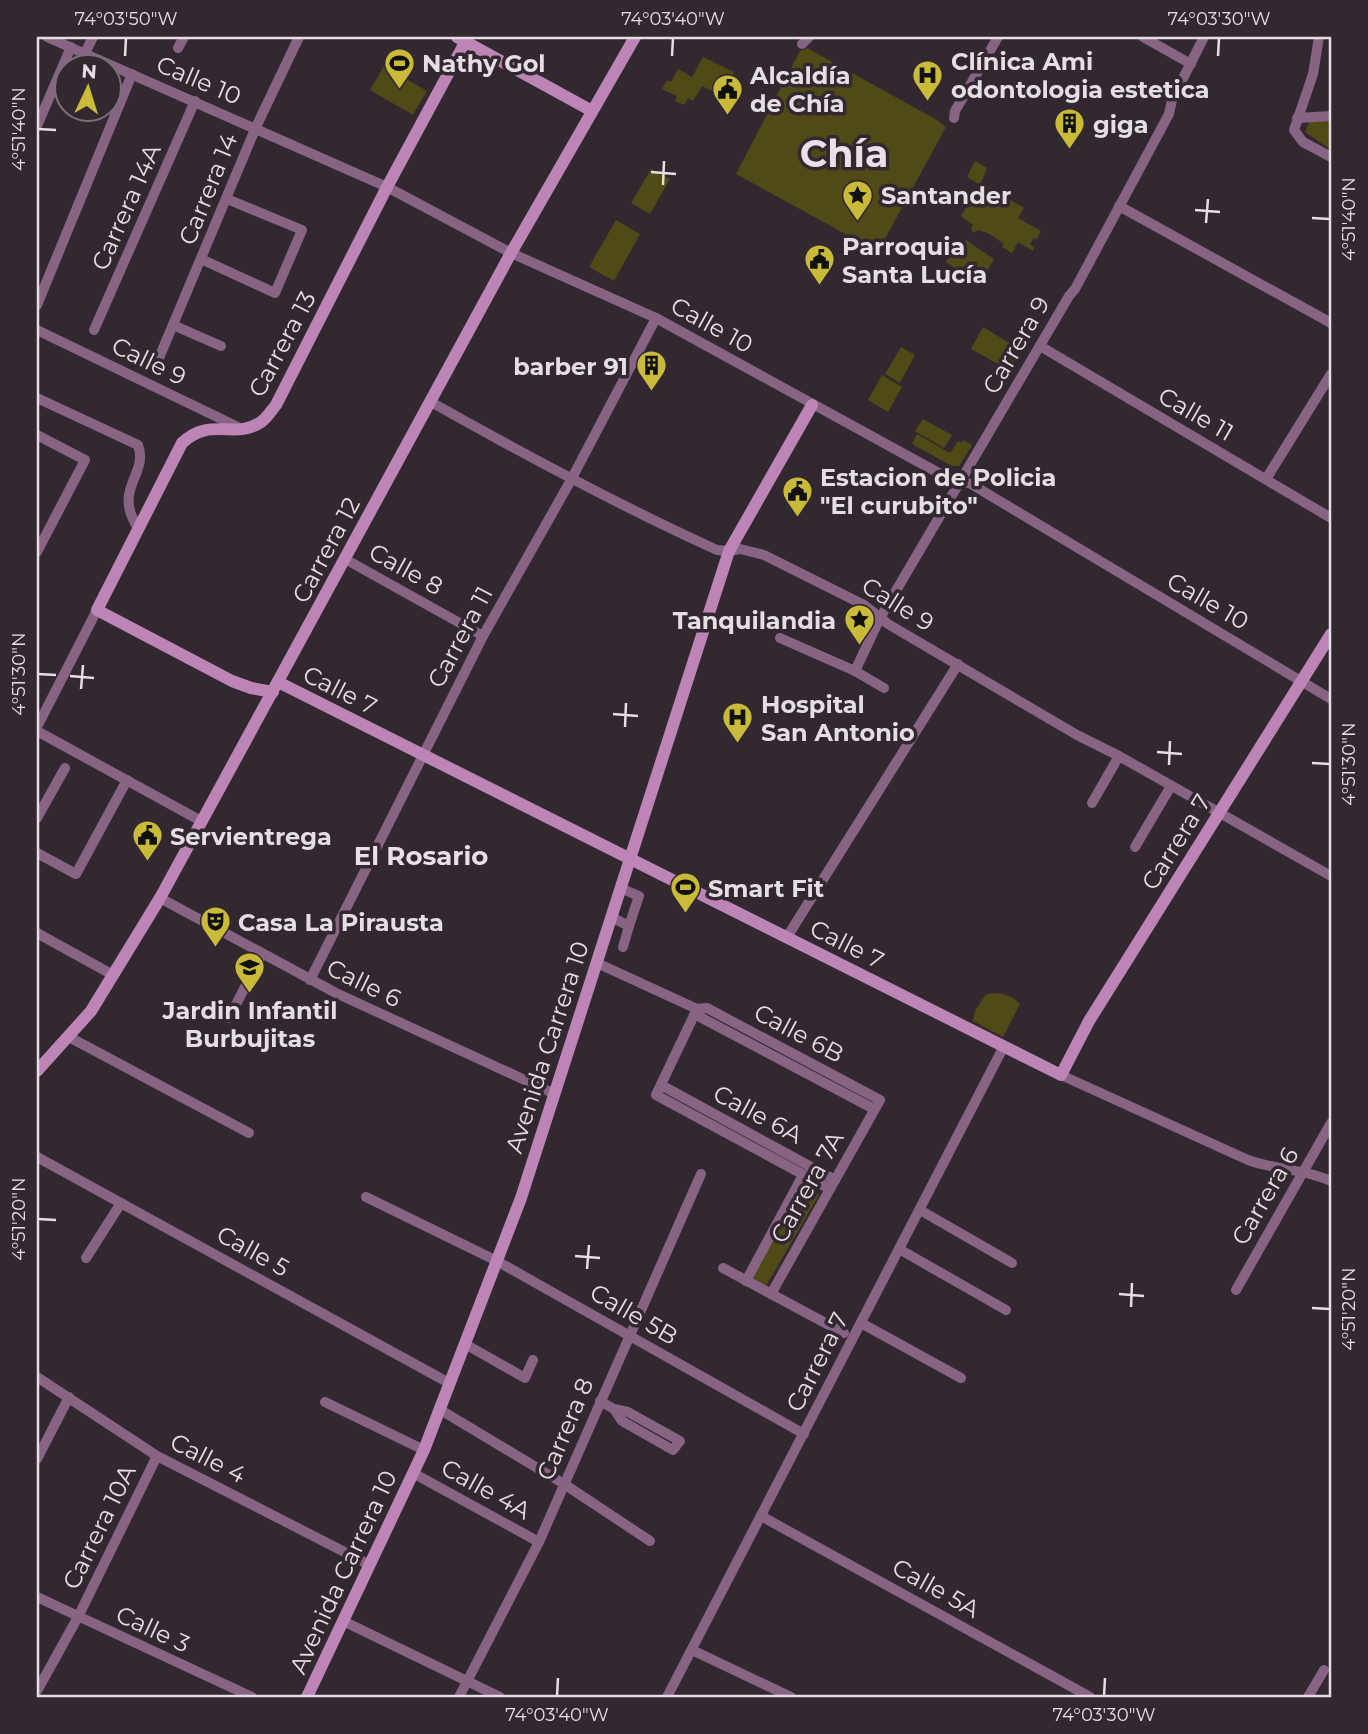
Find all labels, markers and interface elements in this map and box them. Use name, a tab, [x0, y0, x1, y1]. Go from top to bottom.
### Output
text: 74°03'50"W	[75, 8, 177, 30]
text: 74°03'40"W	[621, 8, 725, 30]
text: 74°03'30"W	[1168, 8, 1270, 30]
sports icon: Nathy Gol	[382, 46, 416, 90]
place label: Clínica Ami odontologia estetica	[951, 47, 1210, 104]
street label: Calle 10	[152, 49, 246, 111]
place label: Nathy Gol	[422, 49, 546, 78]
north arrow	[52, 52, 122, 122]
hospital icon: Clínica Ami odontologia estetica	[911, 58, 945, 102]
text: N	[81, 60, 98, 84]
place label: Alcaldía de Chía	[749, 61, 850, 118]
public building icon: Alcaldía de Chía	[710, 72, 744, 116]
text: 4°51'40"N	[8, 87, 30, 171]
building icon: giga	[1053, 107, 1087, 151]
place label: giga	[1093, 110, 1149, 139]
street label: Carrera 14	[172, 129, 244, 249]
district label: Chía	[800, 130, 888, 177]
street label: Carrera 14A	[85, 139, 167, 275]
text: 4°51'40"N	[1338, 177, 1360, 261]
place icon: Santander	[841, 178, 875, 222]
place label: Santander	[881, 181, 1011, 210]
place label: Parroquia Santa Lucía	[842, 232, 987, 289]
public building icon: Parroquia Santa Lucía	[802, 243, 836, 287]
street label: Carrera 13	[242, 286, 322, 402]
street label: Calle 10	[666, 291, 758, 359]
street label: Carrera 9	[976, 291, 1056, 399]
street label: Calle 9	[107, 331, 191, 391]
building icon: barber 91	[634, 349, 668, 393]
place label: barber 91	[513, 352, 628, 381]
street label: Calle 11	[1153, 381, 1239, 447]
place label: Estacion de Policia "El curubito"	[820, 463, 1056, 520]
public building icon: Estacion de Policia "El curubito"	[780, 474, 814, 518]
street label: Carrera 12	[286, 492, 366, 608]
street label: Calle 8	[364, 537, 448, 601]
street label: Calle 10	[1162, 566, 1254, 636]
street label: Calle 9	[857, 571, 939, 637]
street label: Carrera 11	[421, 581, 499, 693]
place icon: Tanquilandia	[842, 603, 876, 647]
place label: Tanquilandia	[673, 606, 836, 635]
text: 4°51'30"N	[8, 632, 30, 716]
street label: Calle 7	[298, 659, 382, 721]
place label: Hospital San Antonio	[761, 690, 915, 747]
hospital icon: Hospital San Antonio	[721, 701, 755, 745]
text: 4°51'30"N	[1338, 722, 1360, 806]
street label: Carrera 7	[1135, 789, 1217, 895]
public building icon: Servientrega	[130, 819, 164, 863]
place label: Servientrega	[170, 822, 332, 851]
district label: El Rosario	[354, 840, 488, 872]
sports icon: Smart Fit	[668, 871, 702, 915]
place label: Smart Fit	[708, 874, 825, 903]
theatre icon: Casa La Pirausta	[198, 905, 232, 949]
place label: Casa La Pirausta	[238, 908, 444, 937]
street label: Calle 7	[805, 913, 889, 975]
street label: Avenida Carrera 10	[499, 937, 595, 1157]
school or university icon: Jardin Infantil Burbujitas	[233, 951, 267, 995]
street label: Calle 6	[322, 953, 406, 1013]
place label: Jardin Infantil Burbujitas	[162, 996, 337, 1053]
street label: Calle 6B	[749, 997, 849, 1069]
street label: Calle 6A	[709, 1078, 808, 1150]
street label: Carrera 7A	[764, 1125, 850, 1248]
street label: Carrera 6	[1225, 1142, 1305, 1250]
text: 4°51'20"N	[8, 1177, 30, 1261]
street label: Calle 5	[212, 1219, 294, 1283]
text: 4°51'20"N	[1338, 1267, 1360, 1351]
street label: Calle 5B	[585, 1277, 683, 1351]
street label: Carrera 7	[780, 1308, 854, 1416]
street label: Carrera 8	[530, 1373, 600, 1485]
street label: Calle 4	[166, 1427, 251, 1489]
street label: Calle 4A	[436, 1453, 536, 1526]
street label: Carrera 10A	[56, 1459, 142, 1594]
street label: Avenida Carrera 10	[283, 1466, 403, 1678]
street label: Calle 5A	[887, 1552, 985, 1624]
street label: Calle 3	[111, 1599, 195, 1659]
text: 74°03'40"W	[505, 1704, 609, 1726]
text: 74°03'30"W	[1053, 1704, 1155, 1726]

